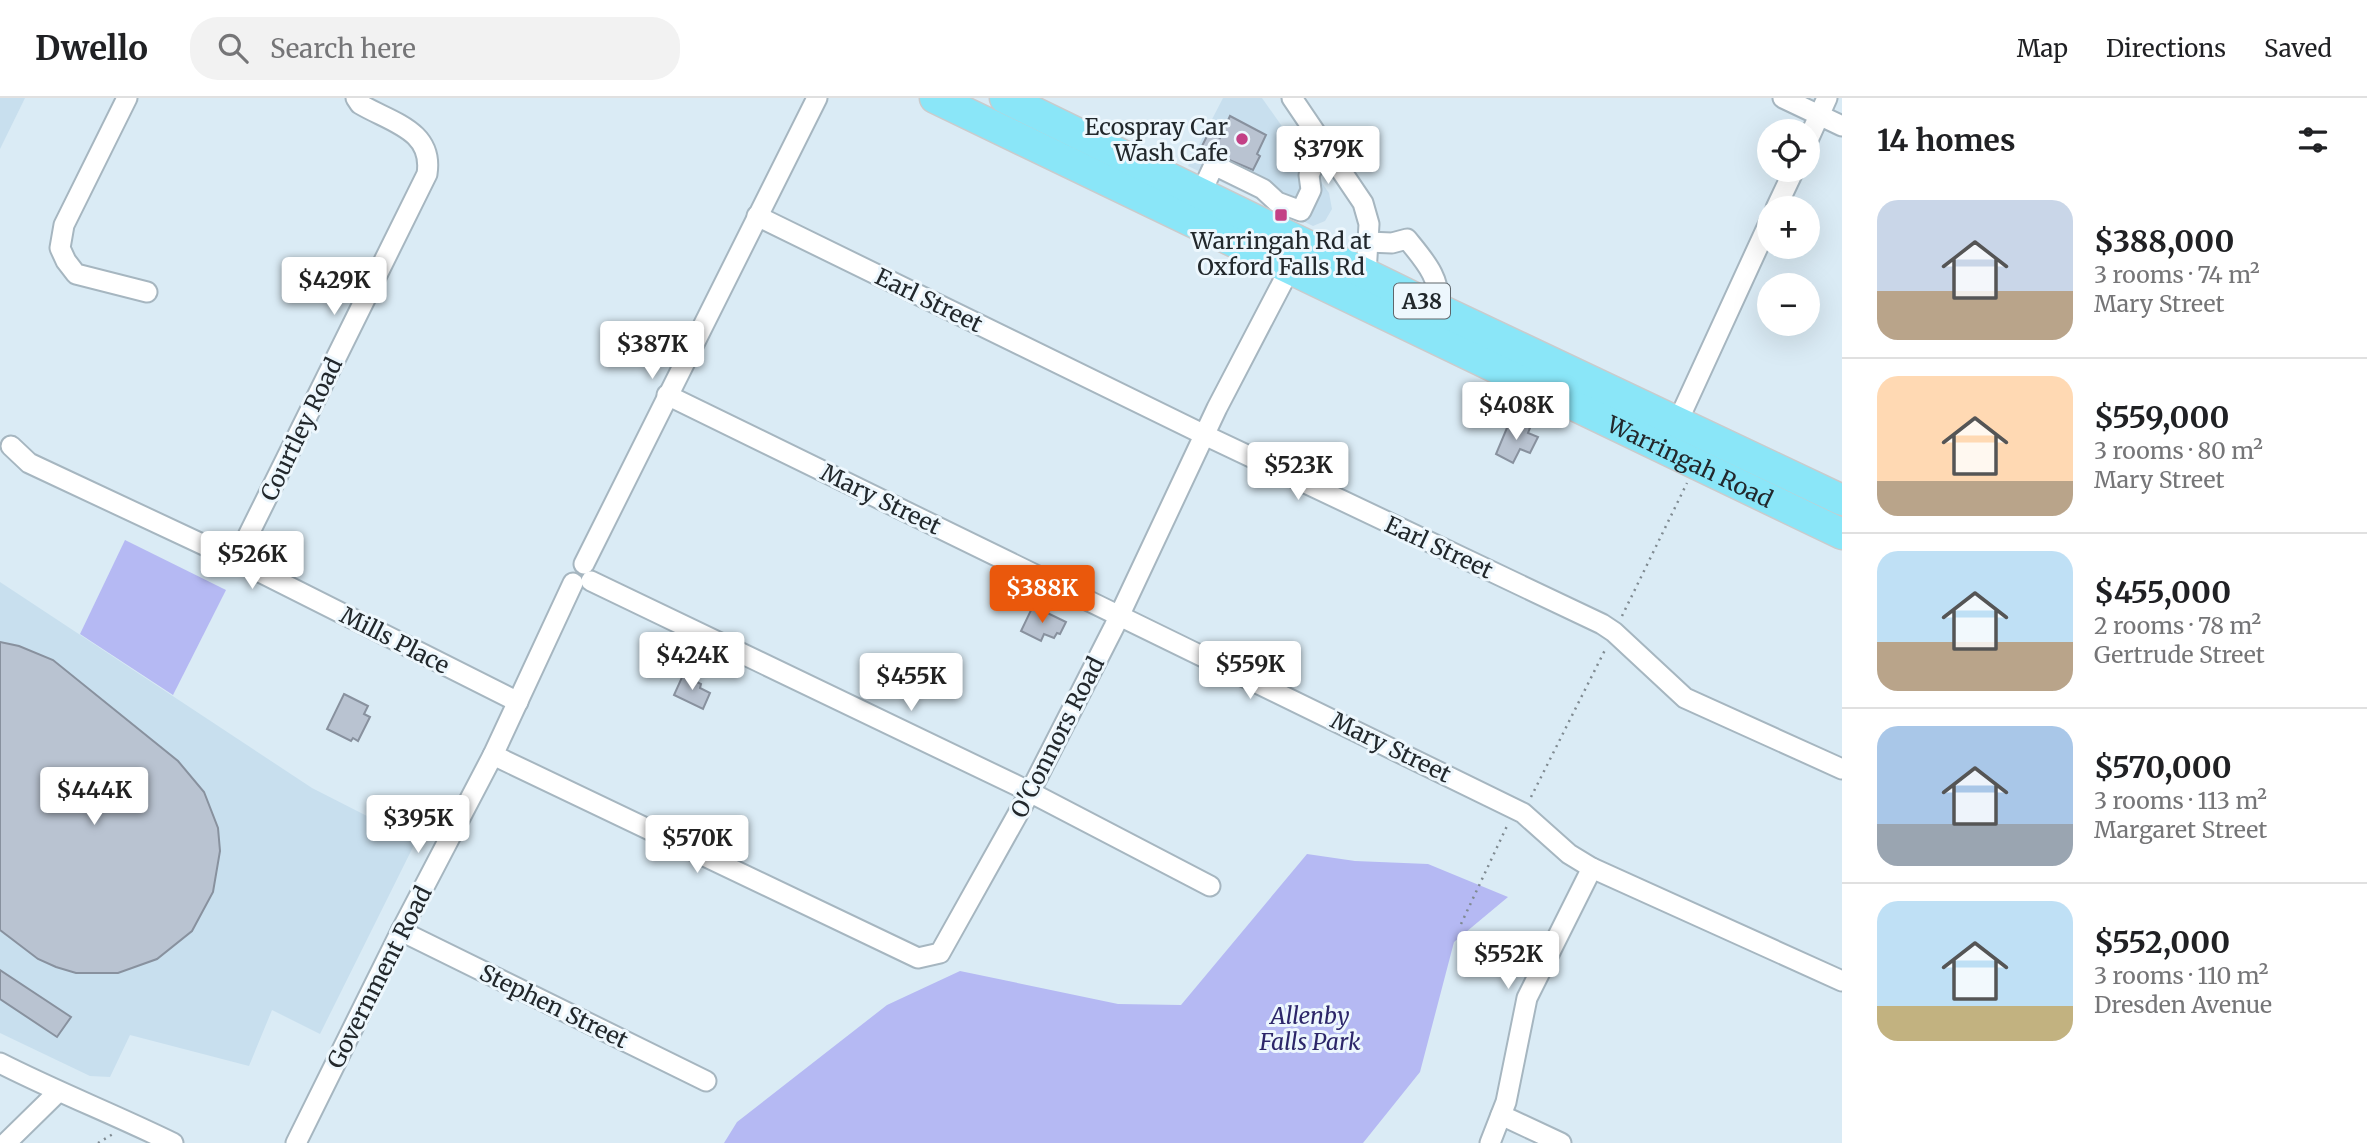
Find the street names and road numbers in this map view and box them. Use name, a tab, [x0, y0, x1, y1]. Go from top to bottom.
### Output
street label: Earl Street	[871, 262, 987, 338]
road number: A38	[1394, 284, 1450, 318]
street label: Courtley Road	[254, 353, 348, 505]
street label: Warringah Road	[1602, 408, 1778, 513]
street label: Mary Street	[816, 457, 946, 541]
street label: Earl Street	[1380, 509, 1498, 585]
street label: Mills Place	[336, 600, 454, 680]
street label: O'Connors Road	[1004, 651, 1110, 822]
street label: Mary Street	[1326, 705, 1456, 789]
street label: Government Road	[320, 881, 438, 1073]
street label: Stephen Street	[475, 958, 633, 1054]

